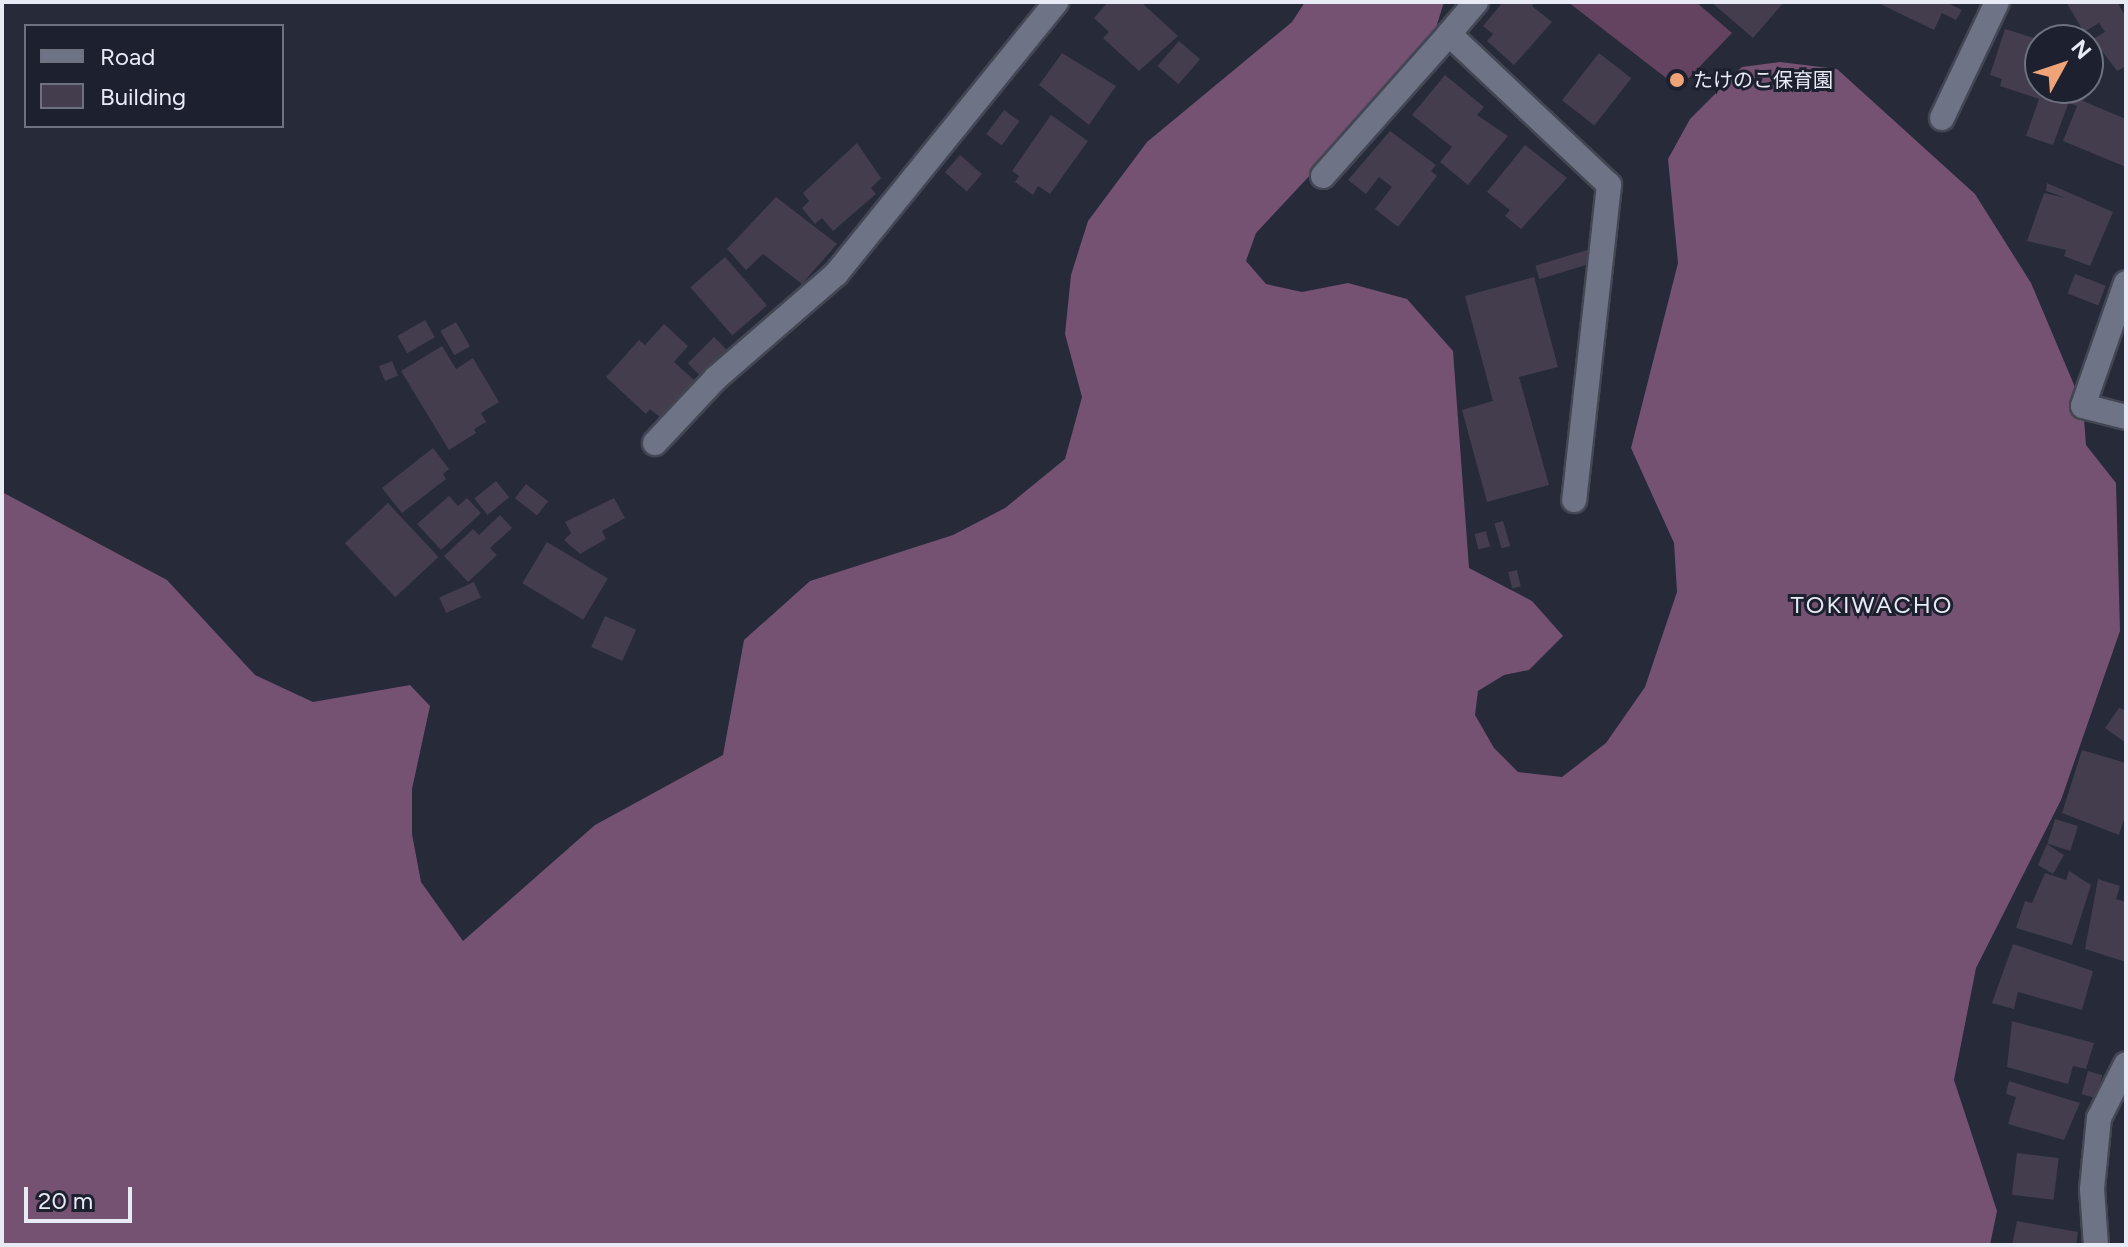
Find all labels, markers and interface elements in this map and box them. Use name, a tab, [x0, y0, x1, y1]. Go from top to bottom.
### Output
legend	[24, 24, 284, 128]
north arrow	[2024, 24, 2104, 104]
text: N	[2065, 34, 2097, 65]
text: Road	[100, 42, 155, 71]
place label: たけのこ保育園	[1693, 68, 1833, 92]
marker: たけのこ保育園	[1668, 71, 1686, 89]
text: Building	[100, 82, 186, 111]
district label: TOKIWACHO	[1791, 591, 1953, 619]
scale bar	[28, 1171, 136, 1221]
text: 20 m	[38, 1186, 93, 1215]

